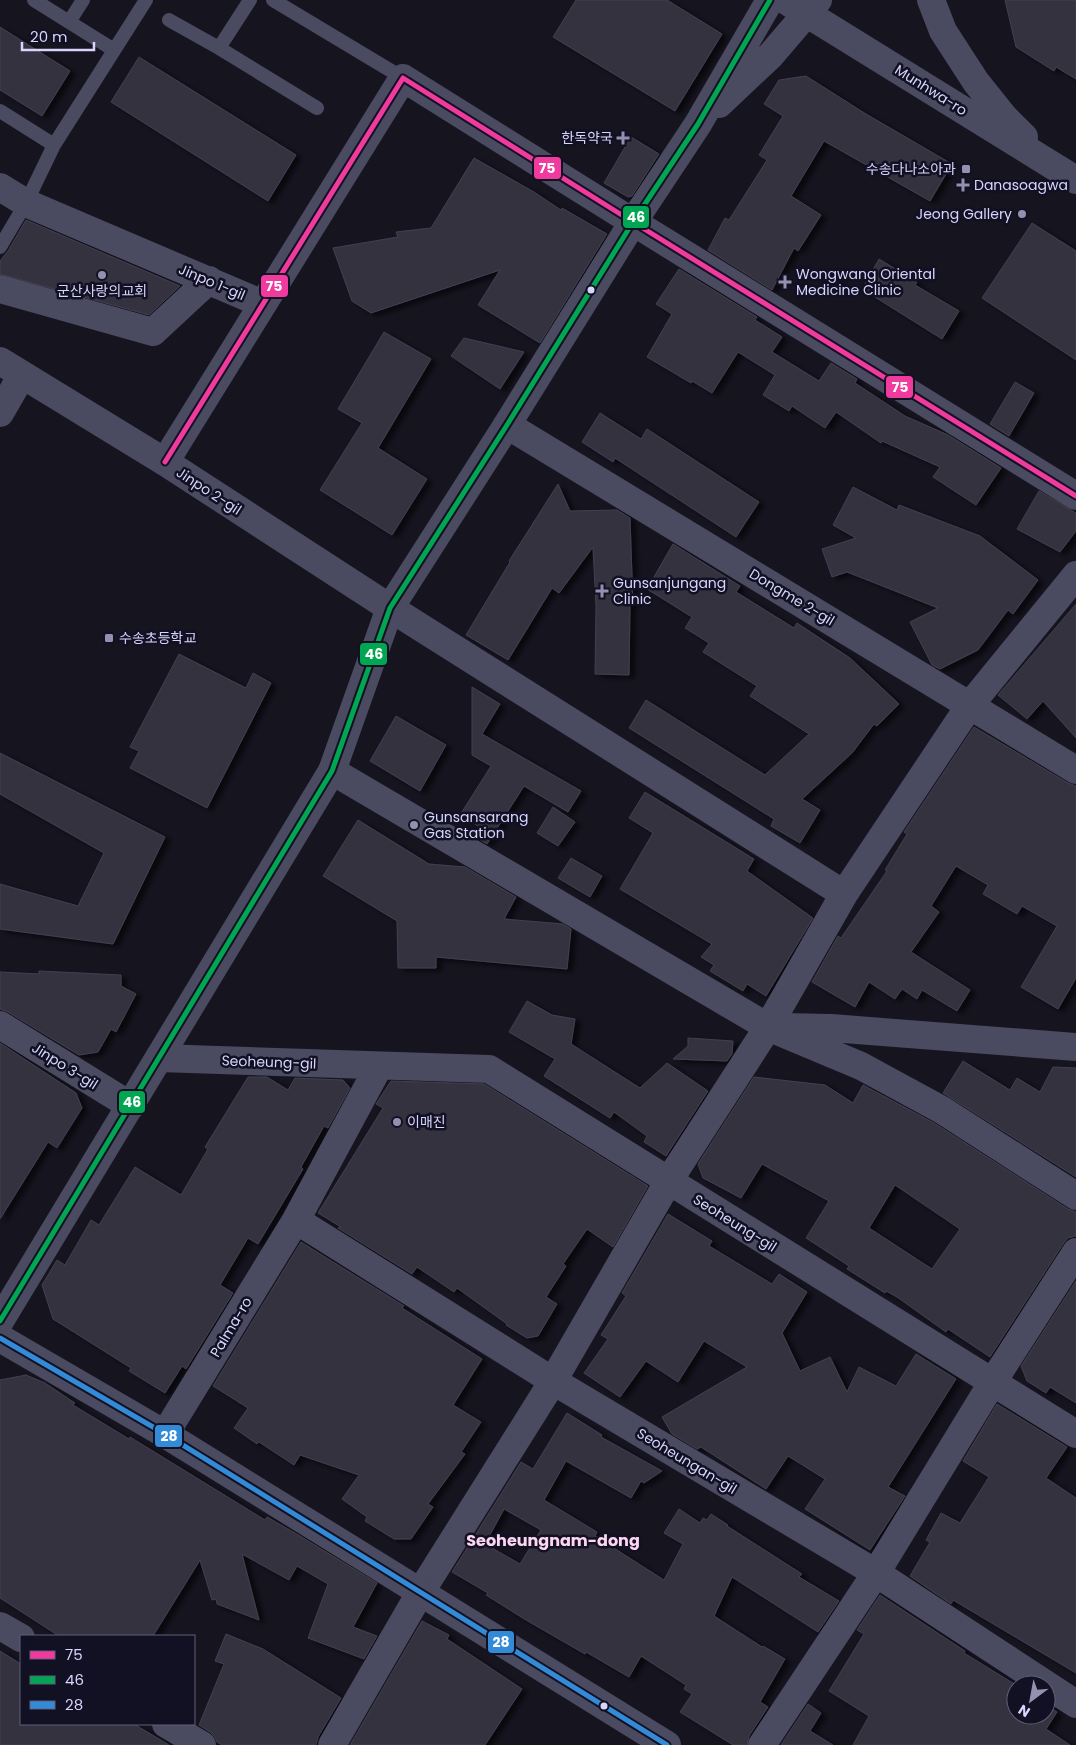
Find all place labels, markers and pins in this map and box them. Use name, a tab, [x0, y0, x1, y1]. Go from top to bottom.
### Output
place label: 한독약국	[561, 128, 613, 148]
marker: 한독약국	[617, 132, 629, 144]
place label: 수송다나소아과	[866, 159, 956, 179]
marker: 수송다나소아과	[960, 163, 972, 175]
place label: Danasoagwa	[974, 175, 1068, 195]
marker: Danasoagwa	[956, 178, 970, 192]
place label: Jeong Gallery	[916, 204, 1012, 224]
marker: Jeong Gallery	[1016, 208, 1028, 220]
place label: Wongwang Oriental Medicine Clinic	[796, 264, 935, 300]
marker: 군산사랑의교회	[96, 269, 108, 281]
marker: Wongwang Oriental Medicine Clinic	[778, 275, 792, 289]
place label: 군산사랑의교회	[57, 281, 147, 301]
unlabelled marker	[586, 285, 596, 295]
place label: Gunsanjungang Clinic	[613, 573, 726, 609]
marker: Gunsanjungang Clinic	[595, 584, 609, 598]
place label: 수송초등학교	[119, 628, 196, 648]
marker: 수송초등학교	[103, 632, 115, 644]
place label: Gunsansarang Gas Station	[424, 807, 528, 843]
marker: Gunsansarang Gas Station	[408, 819, 420, 831]
place label: 이매진	[407, 1112, 446, 1132]
marker: 이매진	[391, 1116, 403, 1128]
unlabelled marker	[599, 1701, 609, 1711]

